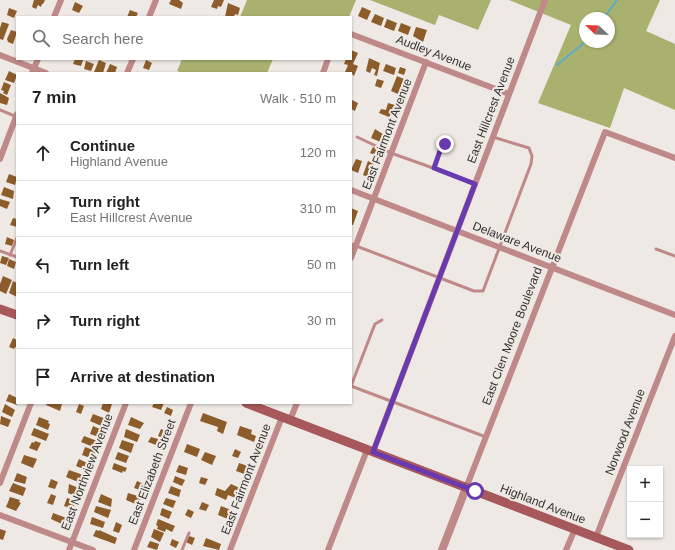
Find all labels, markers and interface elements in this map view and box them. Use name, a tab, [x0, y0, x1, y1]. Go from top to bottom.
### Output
north arrow	[579, 12, 615, 48]
search box	[16, 16, 352, 60]
icon: search	[30, 27, 52, 49]
text: Search here	[62, 30, 144, 47]
street label: Audley Avenue	[394, 32, 474, 74]
street label: East Hillcrest Avenue	[464, 54, 518, 165]
street label: East Fairmont Avenue	[359, 76, 415, 192]
text: 7 min	[32, 88, 76, 107]
text: Walk · 510 m	[260, 91, 336, 106]
route end	[436, 135, 454, 153]
text: Continue	[70, 137, 135, 154]
icon: ahead	[32, 142, 54, 164]
text: 120 m	[300, 145, 336, 160]
text: Highland Avenue	[70, 154, 168, 169]
text: Turn right	[70, 193, 140, 210]
icon: right	[32, 198, 54, 220]
text: 310 m	[300, 201, 336, 216]
text: East Hillcrest Avenue	[70, 210, 193, 225]
street label: Delaware Avenue	[471, 219, 564, 265]
icon: left	[32, 254, 54, 276]
text: Turn left	[70, 256, 129, 273]
text: 50 m	[307, 257, 336, 272]
street label: East Clen Moore Boulevard	[479, 265, 545, 407]
icon: right	[32, 310, 54, 332]
text: Turn right	[70, 312, 140, 329]
text: 30 m	[307, 313, 336, 328]
icon: arrive	[32, 366, 54, 388]
text: Arrive at destination	[70, 368, 215, 385]
street label: Norwood Avenue	[602, 387, 648, 477]
street label: East Northview Avenue	[58, 411, 116, 532]
street label: East Elizabeth Street	[125, 417, 179, 527]
street label: East Fairmont Avenue	[218, 421, 274, 537]
map controls	[627, 466, 663, 538]
button: +	[627, 466, 663, 502]
street label: Highland Avenue	[498, 481, 588, 527]
route start	[466, 482, 484, 500]
button: −	[627, 502, 663, 538]

